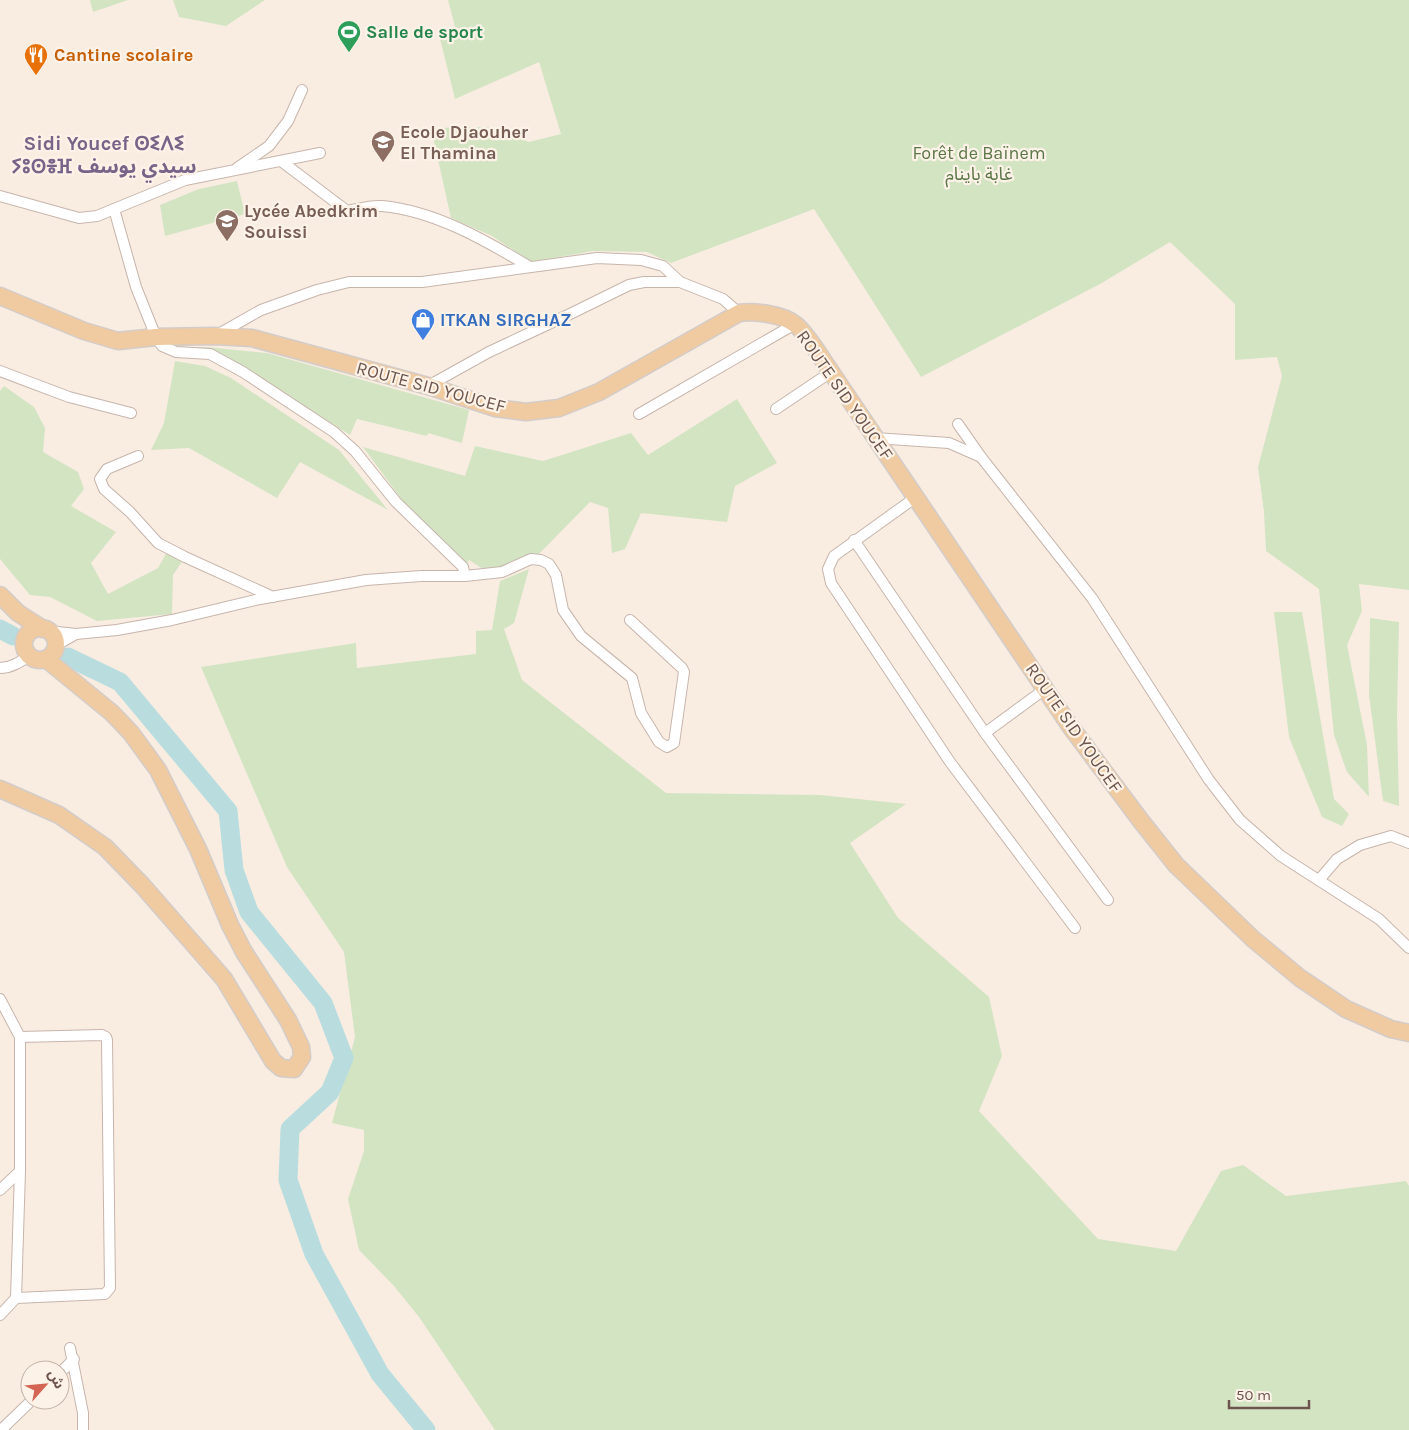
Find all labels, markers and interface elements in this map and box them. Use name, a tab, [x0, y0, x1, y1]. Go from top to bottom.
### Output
sports icon: Salle de sport	[336, 19, 362, 53]
place label: Salle de sport	[366, 21, 483, 43]
restaurant icon: Cantine scolaire	[23, 42, 49, 76]
place label: Cantine scolaire	[54, 44, 193, 66]
place label: Ecole Djaouher El Thamina	[400, 121, 528, 164]
school or university icon: Ecole Djaouher El Thamina	[370, 129, 396, 163]
district label: Sidi Youcef ⵙⵉⴷⵉ ⵢⵓⵙⴻⴼ سيدي يوسف	[12, 132, 196, 183]
park label: Forêt de Baïnem غابة باينام	[912, 142, 1046, 188]
place label: Lycée Abedkrim Souissi	[244, 200, 378, 243]
school or university icon: Lycée Abedkrim Souissi	[214, 208, 240, 242]
shop icon: ITKAN SIRGHAZ	[410, 307, 436, 341]
place label: ITKAN SIRGHAZ	[440, 309, 572, 331]
street label: ROUTE SID YOUCEF	[792, 326, 898, 464]
street label: ROUTE SID YOUCEF	[354, 357, 508, 417]
street label: ROUTE SID YOUCEF	[1021, 659, 1127, 797]
north arrow	[20, 1360, 70, 1410]
text: ش	[44, 1367, 68, 1392]
scale bar	[1229, 1378, 1309, 1410]
text: 50 m	[1236, 1386, 1271, 1404]

